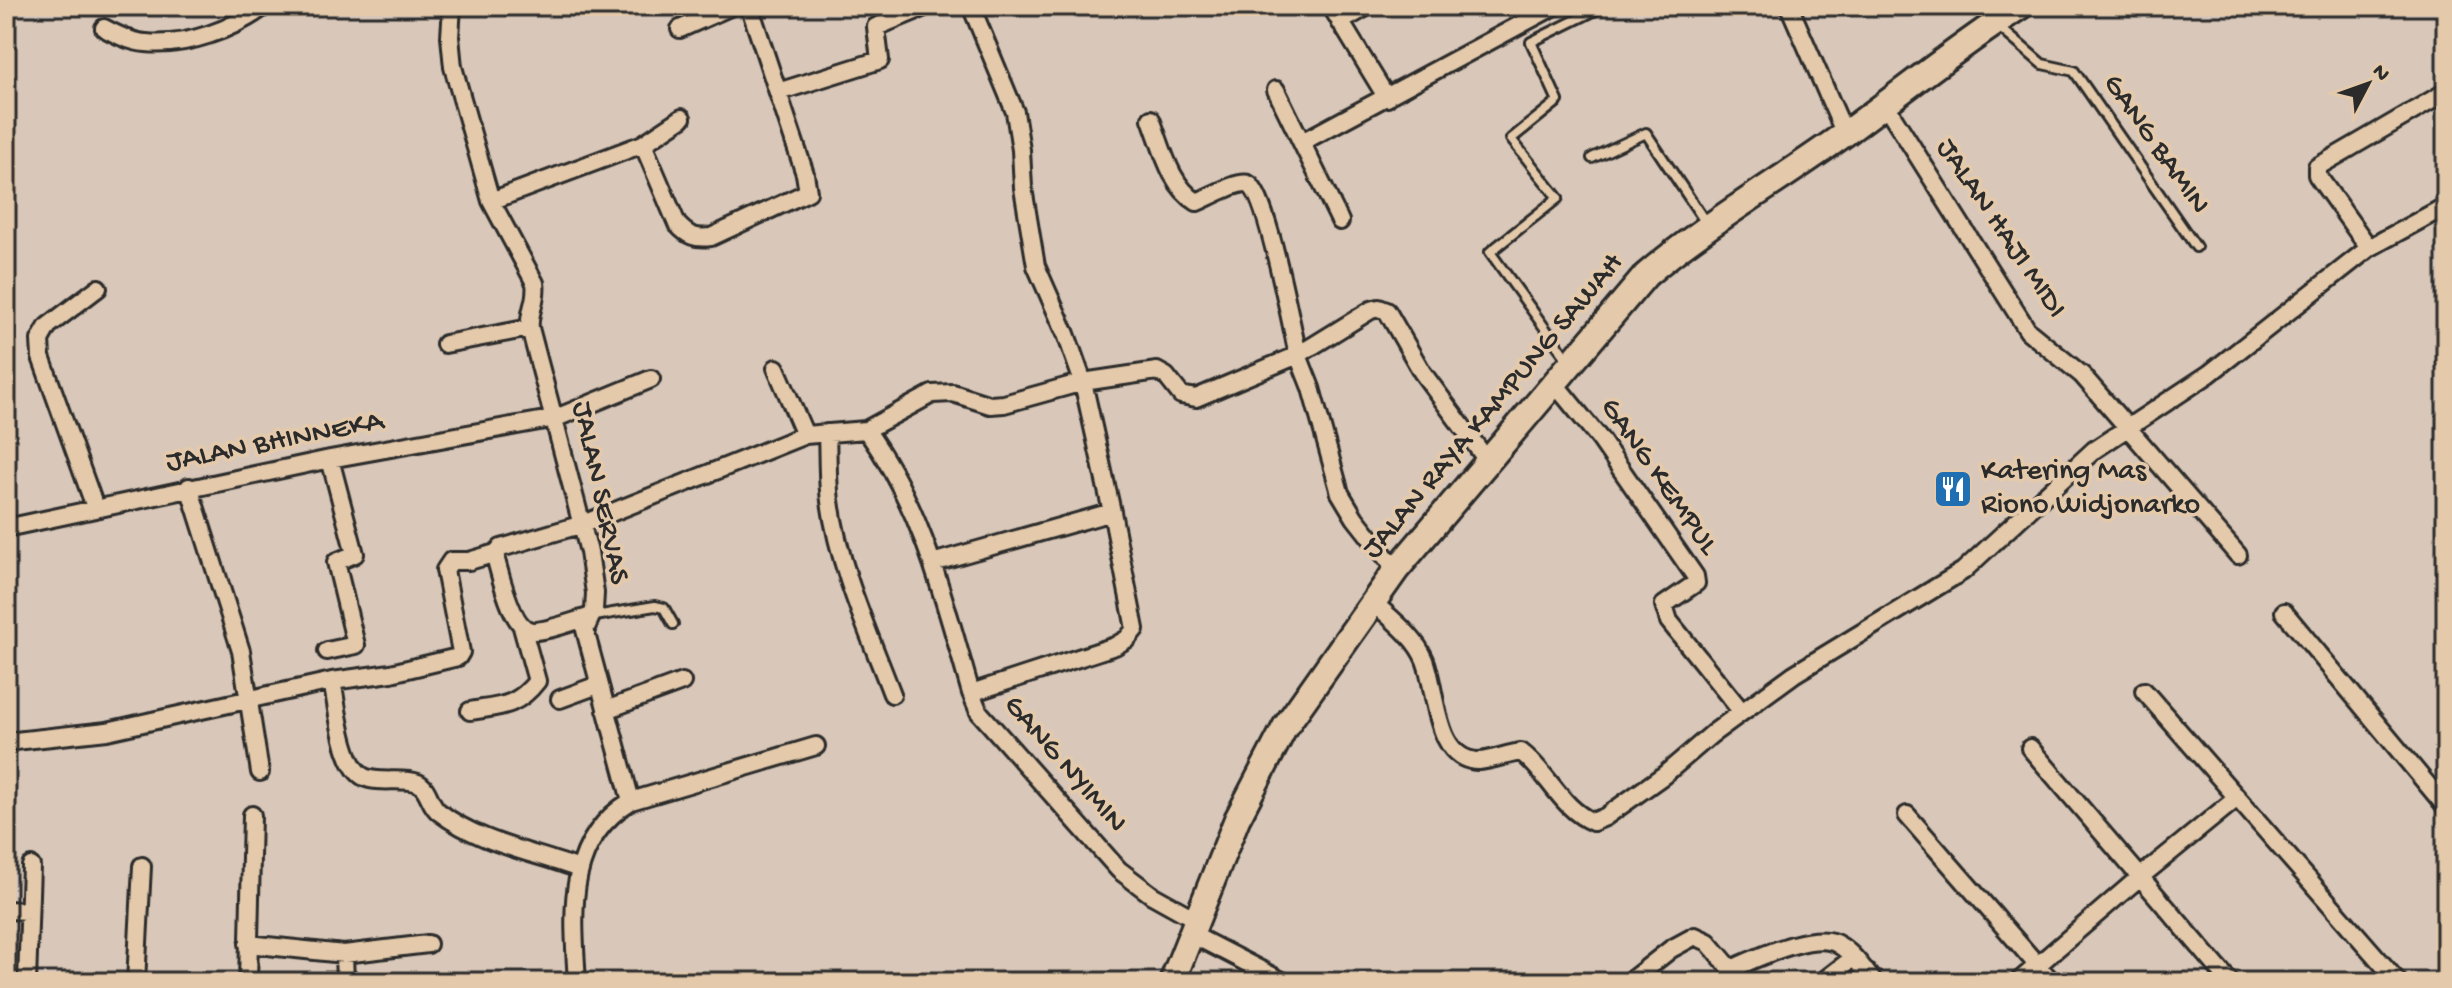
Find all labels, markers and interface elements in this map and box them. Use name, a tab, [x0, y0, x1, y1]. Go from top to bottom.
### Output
north arrow	[2328, 44, 2408, 124]
text: N	[2366, 60, 2395, 87]
street label: GANG BAMIN	[2094, 68, 2216, 222]
street label: JALAN HAJI MIDI	[1927, 133, 2073, 325]
street label: JALAN RAYA KAMPUNG SAWAH	[1356, 247, 1633, 567]
street label: GANG KEMPUL	[1591, 392, 1725, 563]
street label: JALAN SERVAS	[563, 399, 635, 587]
street label: JALAN BHINNEKA	[163, 405, 388, 481]
place label: Katering Mas Riono Widjonarko	[1981, 455, 2200, 524]
restaurant icon: Katering Mas Riono Widjonarko	[1932, 468, 1974, 510]
street label: GANG NYIMIN	[995, 689, 1133, 841]

